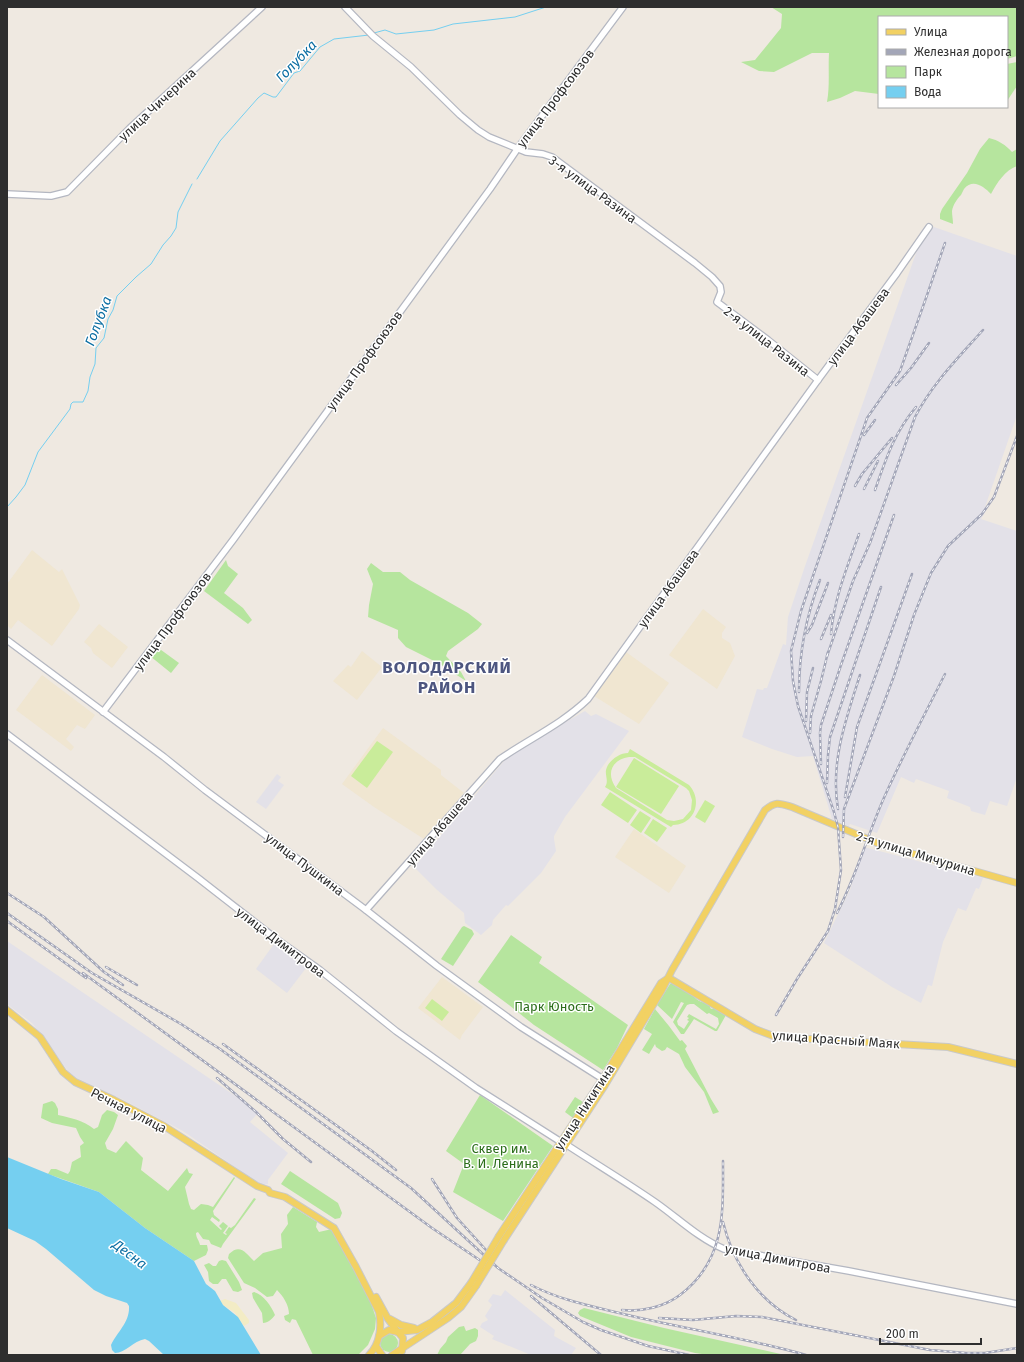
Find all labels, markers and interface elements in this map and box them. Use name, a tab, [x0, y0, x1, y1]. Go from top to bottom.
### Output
legend	[878, 16, 1008, 108]
text: Улица	[914, 25, 948, 39]
water label: Голубка	[272, 37, 320, 86]
text: Железная дорога	[914, 45, 1012, 59]
street label: улица Профсоюзов	[514, 46, 597, 150]
street label: улица Чичерина	[116, 65, 199, 144]
text: Парк	[914, 65, 943, 79]
text: Вода	[914, 85, 941, 99]
street label: 3-я улица Разина	[546, 153, 640, 226]
street label: улица Абашева	[824, 285, 892, 368]
water label: Голубка	[81, 294, 116, 348]
street label: 2-я улица Разина	[721, 303, 813, 380]
street label: улица Профсоюзов	[323, 308, 405, 413]
street label: улица Абашева	[635, 546, 702, 630]
street label: улица Профсоюзов	[131, 569, 214, 673]
district label: ВОЛОДАРСКИЙ РАЙОН	[382, 657, 512, 698]
street label: улица Абашева	[403, 788, 476, 868]
street label: 2-я улица Мичурина	[855, 828, 977, 879]
street label: улица Пушкина	[262, 830, 347, 899]
street label: улица Димитрова	[233, 904, 328, 981]
park label: Парк Юность	[514, 999, 594, 1014]
street label: улица Красный Маяк	[772, 1028, 900, 1051]
street label: улица Никитина	[551, 1062, 618, 1153]
street label: Речная улица	[88, 1085, 169, 1136]
park label: Сквер им. В. И. Ленина	[463, 1141, 539, 1171]
water label: Десна	[108, 1235, 150, 1273]
street label: улица Димитрова	[724, 1241, 832, 1276]
scale bar	[880, 1320, 981, 1346]
text: 200 m	[886, 1327, 919, 1341]

